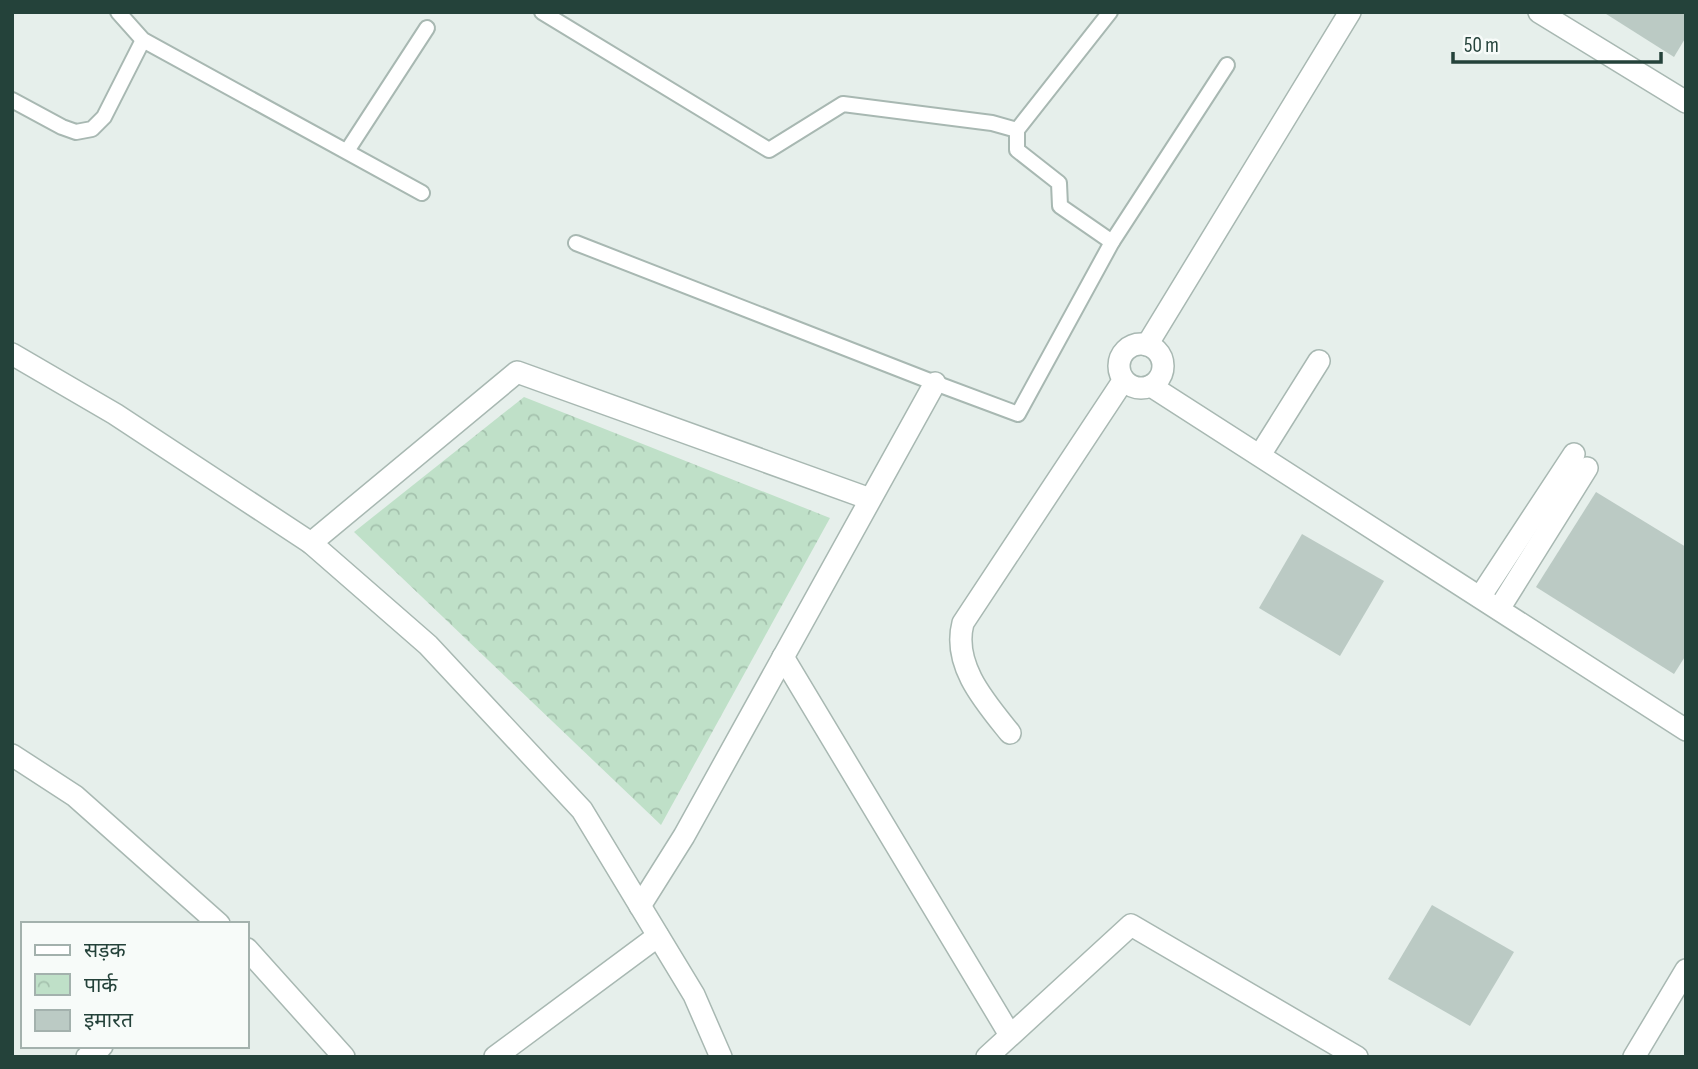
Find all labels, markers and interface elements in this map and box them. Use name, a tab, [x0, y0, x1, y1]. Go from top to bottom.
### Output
scale bar	[1453, 21, 1661, 65]
text: 50 m	[1464, 33, 1499, 58]
legend	[21, 922, 248, 1048]
text: सड़क	[84, 938, 126, 963]
text: पार्क	[84, 973, 118, 998]
text: इमारत	[84, 1008, 134, 1033]

